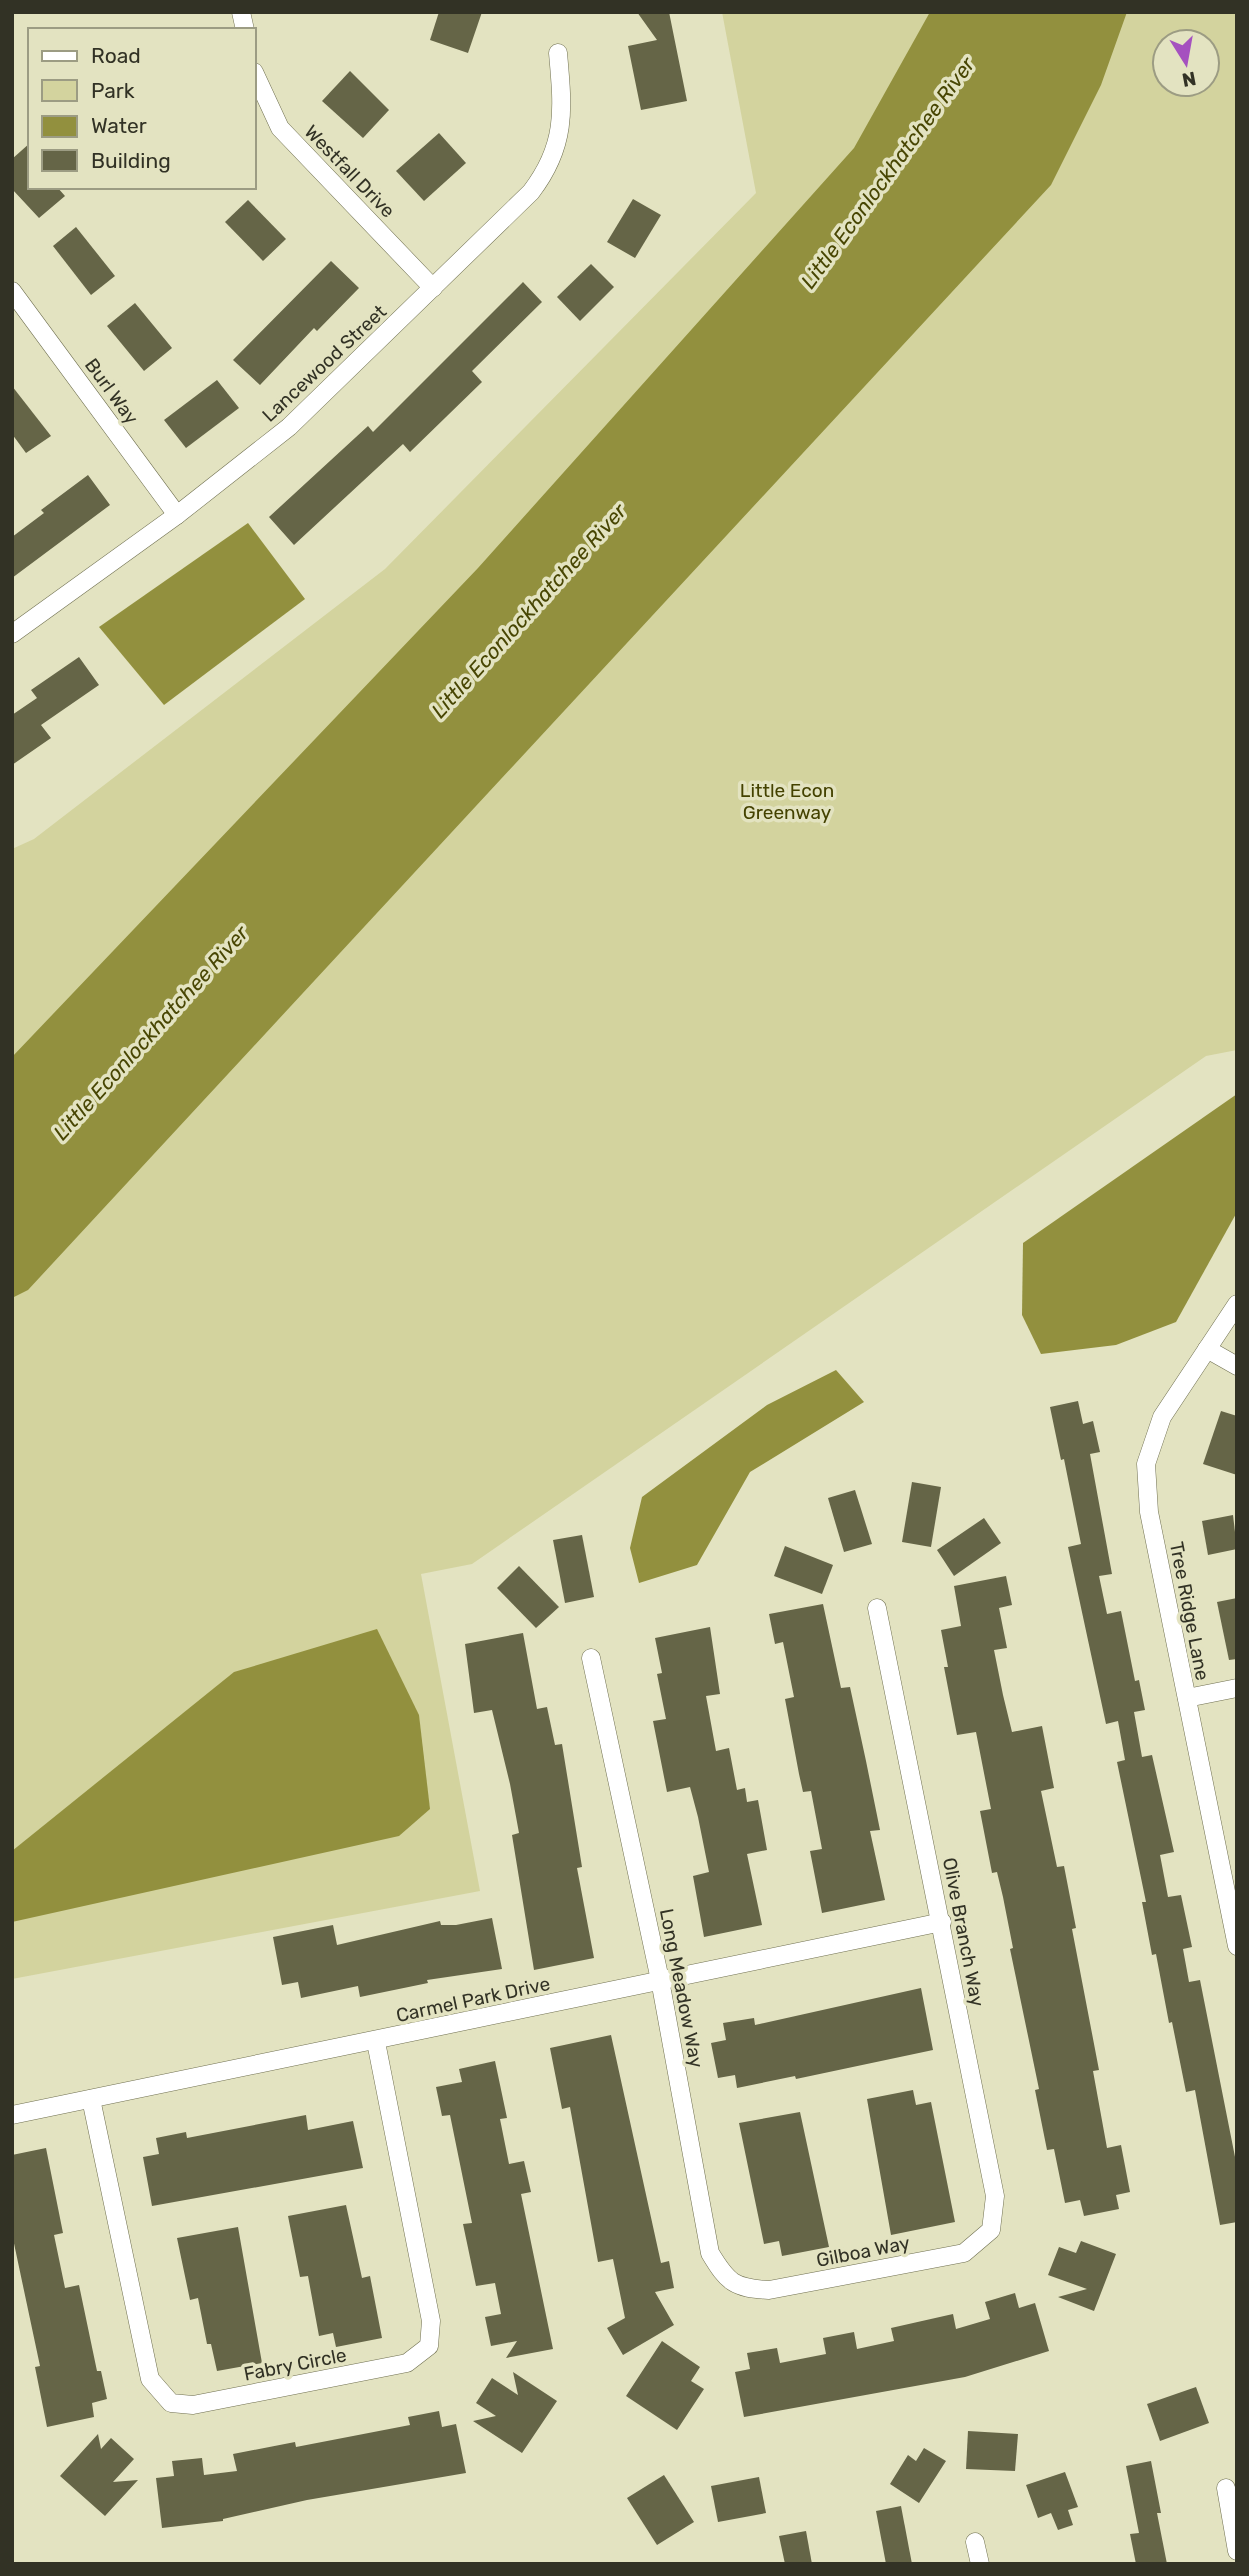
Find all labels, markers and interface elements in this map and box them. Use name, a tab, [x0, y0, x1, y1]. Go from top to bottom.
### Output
legend	[28, 28, 256, 189]
north arrow	[1151, 28, 1221, 98]
text: Road	[91, 43, 141, 68]
water label: Little Econlockhatchee River	[795, 52, 980, 293]
text: N	[1180, 67, 1198, 92]
text: Park	[91, 78, 135, 103]
text: Water	[91, 113, 147, 138]
street label: Westfall Drive	[300, 120, 400, 222]
text: Building	[91, 148, 171, 173]
street label: Lancewood Street	[258, 300, 392, 427]
street label: Burl Way	[80, 354, 143, 429]
water label: Little Econlockhatchee River	[426, 498, 632, 723]
park label: Little Econ Greenway	[740, 779, 834, 824]
water label: Little Econlockhatchee River	[48, 920, 254, 1145]
street label: Tree Ridge Lane	[1165, 1540, 1214, 1682]
street label: Olive Branch Way	[938, 1856, 989, 2009]
street label: Long Meadow Way	[655, 1906, 708, 2070]
street label: Carmel Park Drive	[394, 1972, 552, 2027]
street label: Gilboa Way	[814, 2231, 912, 2272]
street label: Fabry Circle	[242, 2343, 348, 2386]

